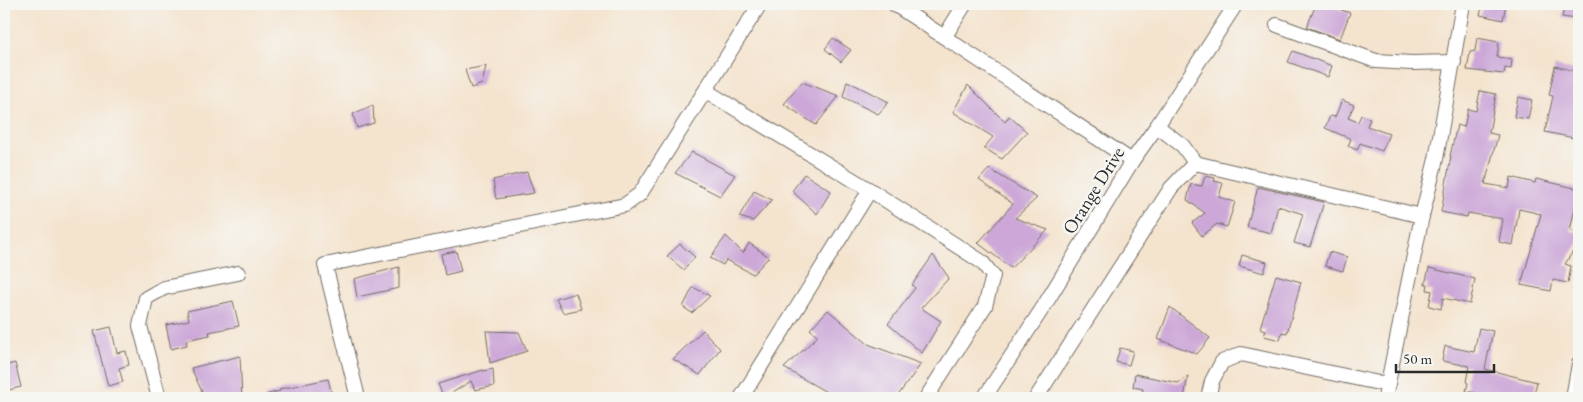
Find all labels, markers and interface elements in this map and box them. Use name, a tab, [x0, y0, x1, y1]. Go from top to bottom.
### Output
street label: Orange Drive	[1057, 142, 1130, 239]
scale bar	[1396, 342, 1493, 374]
text: 50 m	[1403, 349, 1432, 368]

